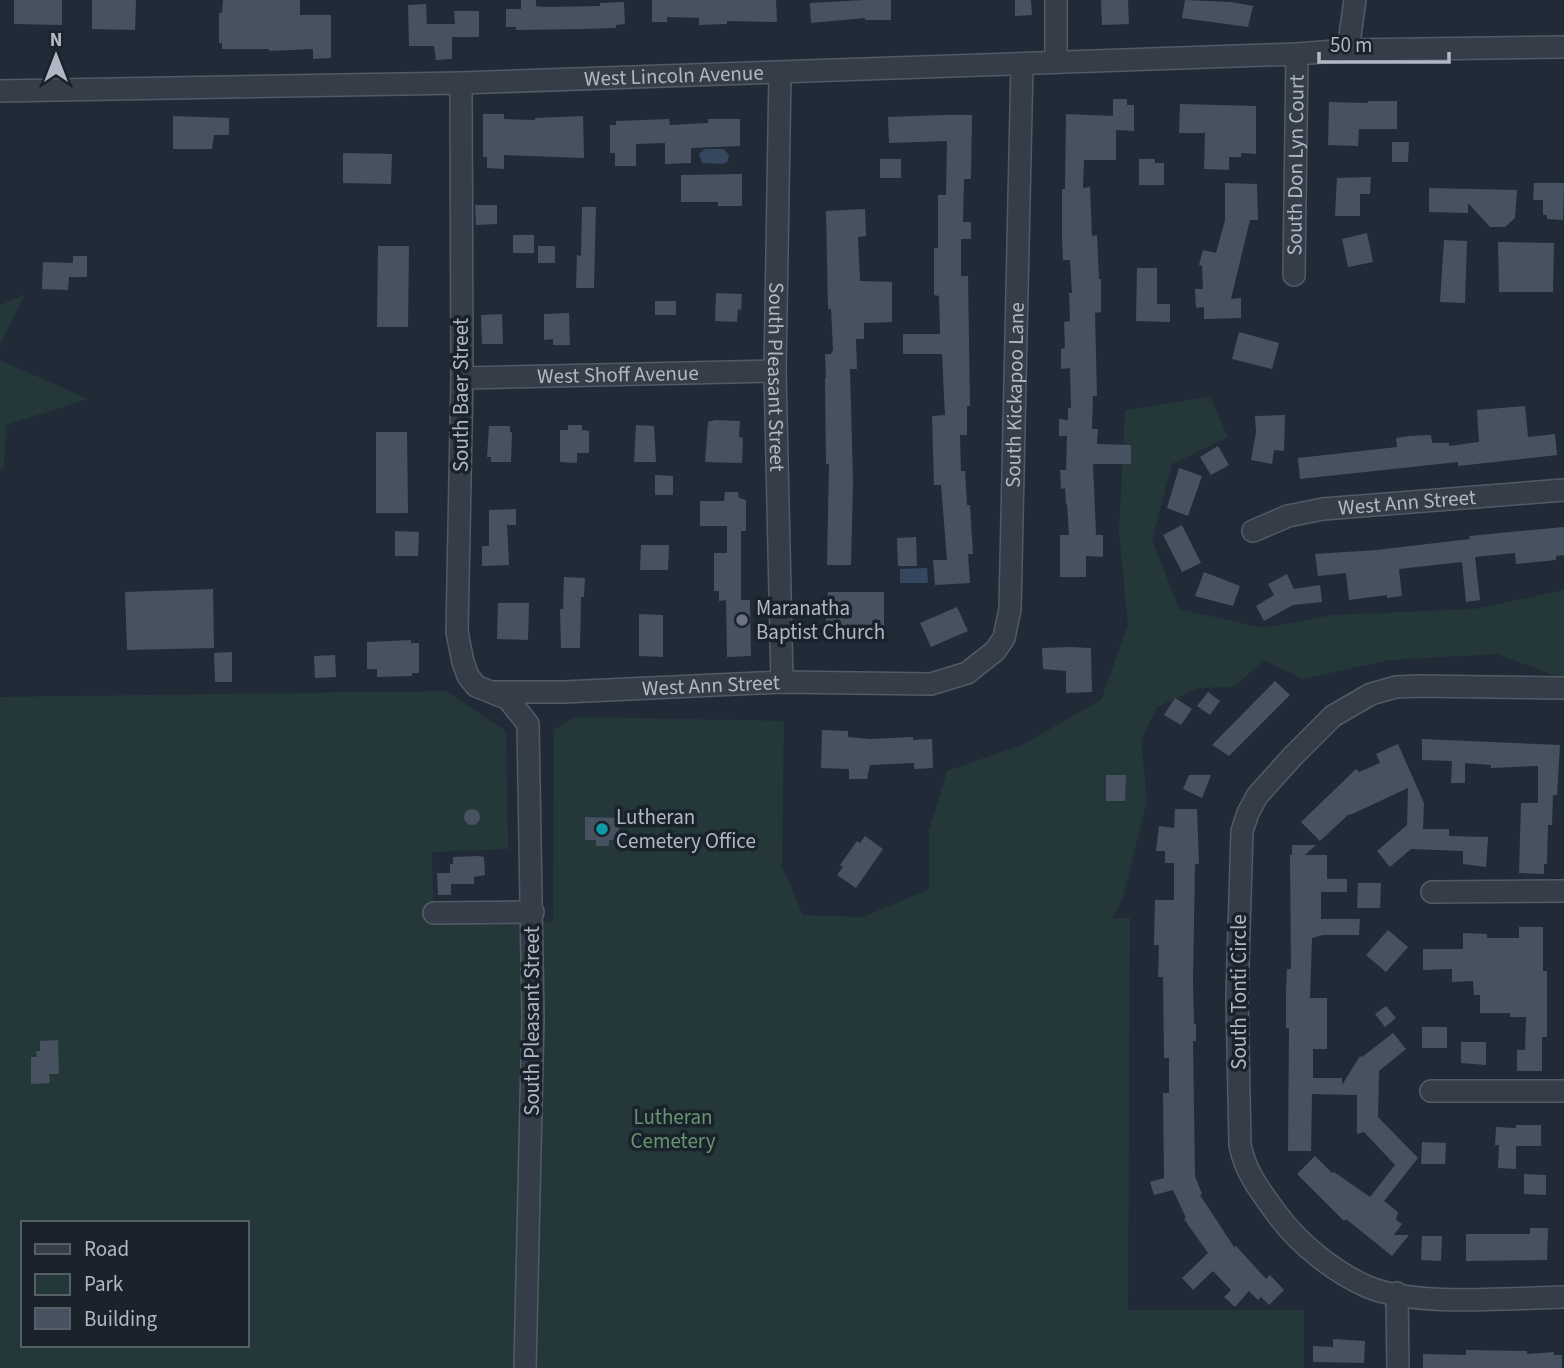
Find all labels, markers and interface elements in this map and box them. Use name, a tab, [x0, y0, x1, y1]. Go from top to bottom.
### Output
north arrow	[21, 21, 91, 91]
scale bar	[1319, 21, 1448, 65]
text: N	[50, 27, 62, 54]
text: 50 m	[1330, 30, 1372, 60]
street label: West Lincoln Avenue	[583, 58, 764, 94]
street label: South Don Lyn Court	[1279, 74, 1312, 256]
street label: South Pleasant Street	[760, 282, 792, 472]
street label: South Kickapoo Lane	[998, 302, 1032, 488]
street label: South Baer Street	[446, 318, 476, 472]
street label: West Shoff Avenue	[537, 358, 699, 391]
street label: West Ann Street	[1337, 482, 1477, 523]
place label: Maranatha Baptist Church	[756, 593, 885, 647]
marker: Maranatha Baptist Church	[734, 612, 750, 628]
street label: West Ann Street	[641, 667, 780, 703]
place label: Lutheran Cemetery Office	[616, 802, 756, 856]
marker: Lutheran Cemetery Office	[594, 821, 610, 837]
street label: South Tonti Circle	[1224, 914, 1254, 1070]
street label: South Pleasant Street	[517, 926, 547, 1116]
park label: Lutheran Cemetery	[631, 1102, 716, 1156]
legend	[21, 1221, 248, 1347]
text: Road	[84, 1234, 129, 1264]
text: Park	[84, 1269, 124, 1299]
text: Building	[84, 1304, 158, 1334]

